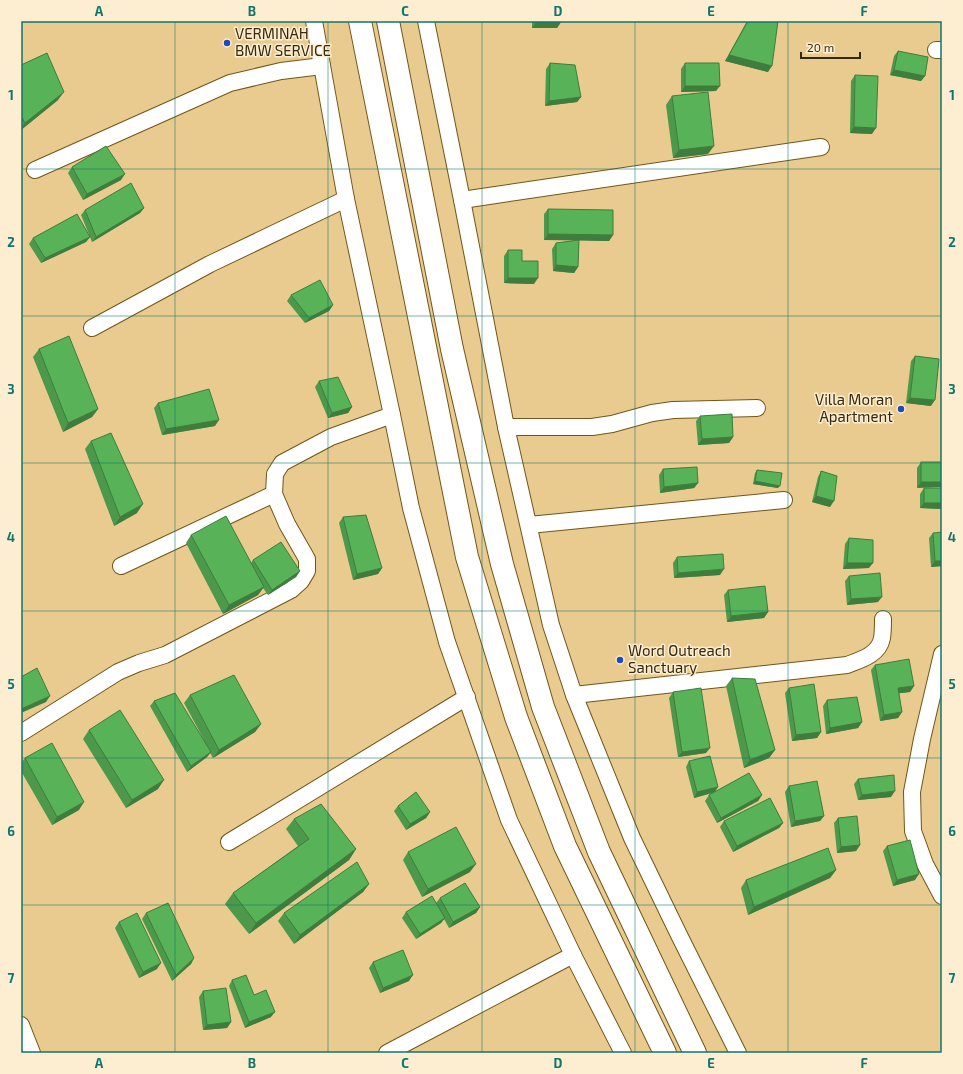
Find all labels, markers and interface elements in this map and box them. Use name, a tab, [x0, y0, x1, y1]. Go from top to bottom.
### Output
text: A	[95, 3, 104, 19]
text: B	[248, 3, 256, 19]
text: C	[401, 3, 409, 19]
text: D	[554, 3, 563, 19]
text: E	[707, 3, 715, 19]
text: F	[860, 3, 868, 19]
place label: VERMINAH BMW SERVICE	[235, 24, 331, 59]
scale bar	[801, 34, 860, 60]
marker: VERMINAH BMW SERVICE	[222, 38, 232, 48]
text: 20 m	[807, 40, 834, 54]
text: 1	[8, 87, 14, 103]
text: 1	[949, 87, 955, 103]
text: 2	[7, 234, 15, 250]
text: 2	[948, 234, 956, 250]
text: 3	[7, 381, 15, 397]
text: 3	[948, 381, 956, 397]
place label: Villa Moran Apartment	[815, 390, 893, 425]
marker: Villa Moran Apartment	[896, 404, 906, 414]
text: 4	[7, 529, 15, 545]
text: 4	[948, 529, 956, 545]
place label: Word Outreach Sanctuary	[628, 641, 731, 676]
marker: Word Outreach Sanctuary	[615, 655, 625, 665]
text: 5	[7, 676, 15, 692]
text: 5	[948, 676, 956, 692]
text: 6	[7, 823, 15, 839]
text: 6	[948, 823, 956, 839]
text: 7	[8, 970, 15, 986]
text: 7	[949, 970, 956, 986]
text: A	[95, 1055, 104, 1071]
text: B	[248, 1055, 256, 1071]
text: C	[401, 1055, 409, 1071]
text: D	[554, 1055, 563, 1071]
text: E	[707, 1055, 715, 1071]
text: F	[860, 1055, 868, 1071]

